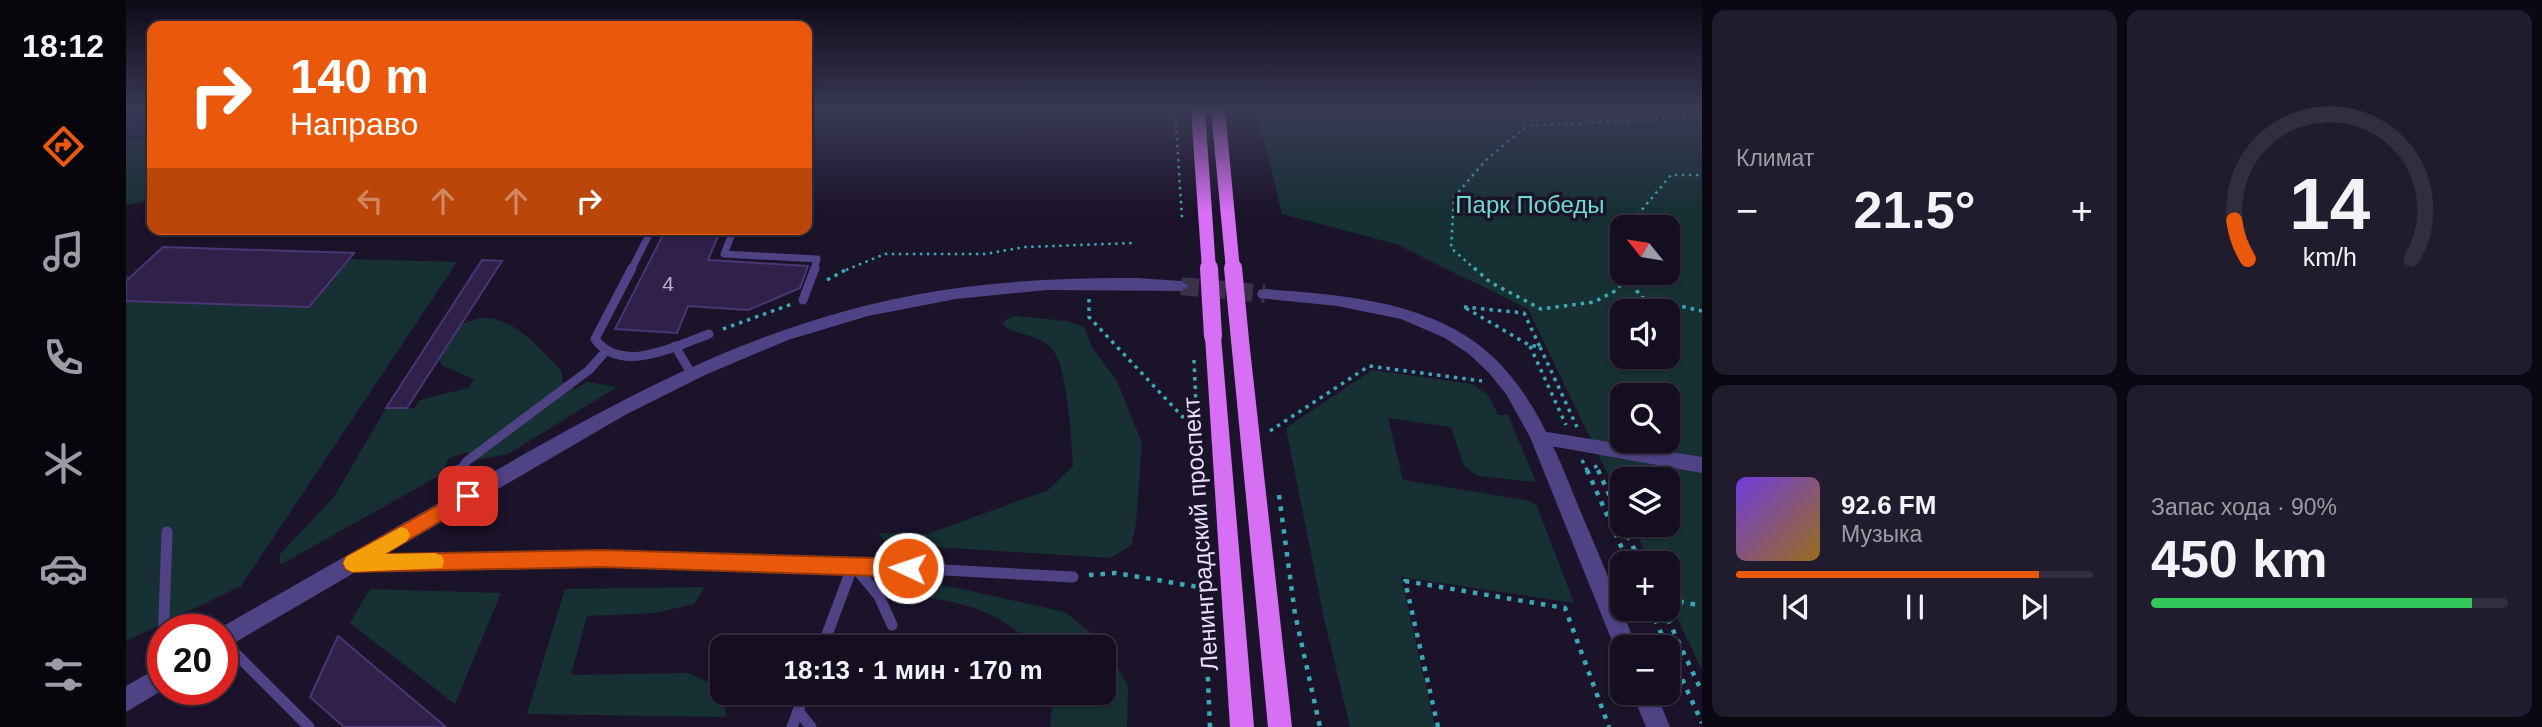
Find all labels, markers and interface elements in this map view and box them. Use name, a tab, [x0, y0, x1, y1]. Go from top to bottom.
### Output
text: 18:12	[22, 28, 104, 64]
icon: right	[175, 49, 266, 140]
text: 140 m	[290, 49, 429, 103]
text: Направо	[290, 106, 418, 142]
icon: directions	[39, 122, 88, 171]
text: Климат	[1736, 145, 1814, 171]
text: 14	[2289, 163, 2370, 244]
text: 21.5°	[1853, 181, 1976, 239]
icon: left	[351, 182, 389, 220]
icon: ahead	[424, 182, 462, 220]
icon: ahead	[497, 182, 535, 220]
icon: right	[570, 182, 608, 220]
text: −	[1736, 190, 1758, 232]
text: +	[2071, 190, 2093, 232]
park label: Парк Победы	[1455, 191, 1605, 218]
north arrow	[1610, 215, 1680, 285]
map controls	[1610, 215, 1680, 705]
icon: music	[39, 227, 88, 276]
text: km/h	[2302, 242, 2357, 270]
house number: 4	[662, 272, 674, 295]
button: sound	[1610, 299, 1680, 369]
icon: phone	[39, 333, 88, 382]
button: search	[1610, 383, 1680, 453]
street label: Ленинградский проспект	[1177, 396, 1223, 672]
icon: climate	[39, 439, 88, 488]
pin	[438, 466, 498, 526]
button: layers	[1610, 467, 1680, 537]
icon: arrive	[449, 477, 487, 515]
text: 92.6 FM	[1841, 490, 1936, 520]
text: Запас хода · 90%	[2151, 494, 2337, 520]
text: Музыка	[1841, 521, 1922, 547]
text: 450 km	[2151, 530, 2327, 588]
position arrow	[871, 531, 945, 605]
icon: car	[39, 544, 88, 593]
button: +	[1610, 551, 1680, 621]
icon: previous	[1777, 588, 1815, 626]
icon: pause	[1896, 588, 1934, 626]
icon: next	[2015, 588, 2053, 626]
speed limit sign: 20	[147, 614, 238, 705]
button: −	[1610, 635, 1680, 705]
icon: filters	[39, 650, 88, 699]
text: 18:13 · 1 мин · 170 m	[783, 655, 1043, 685]

